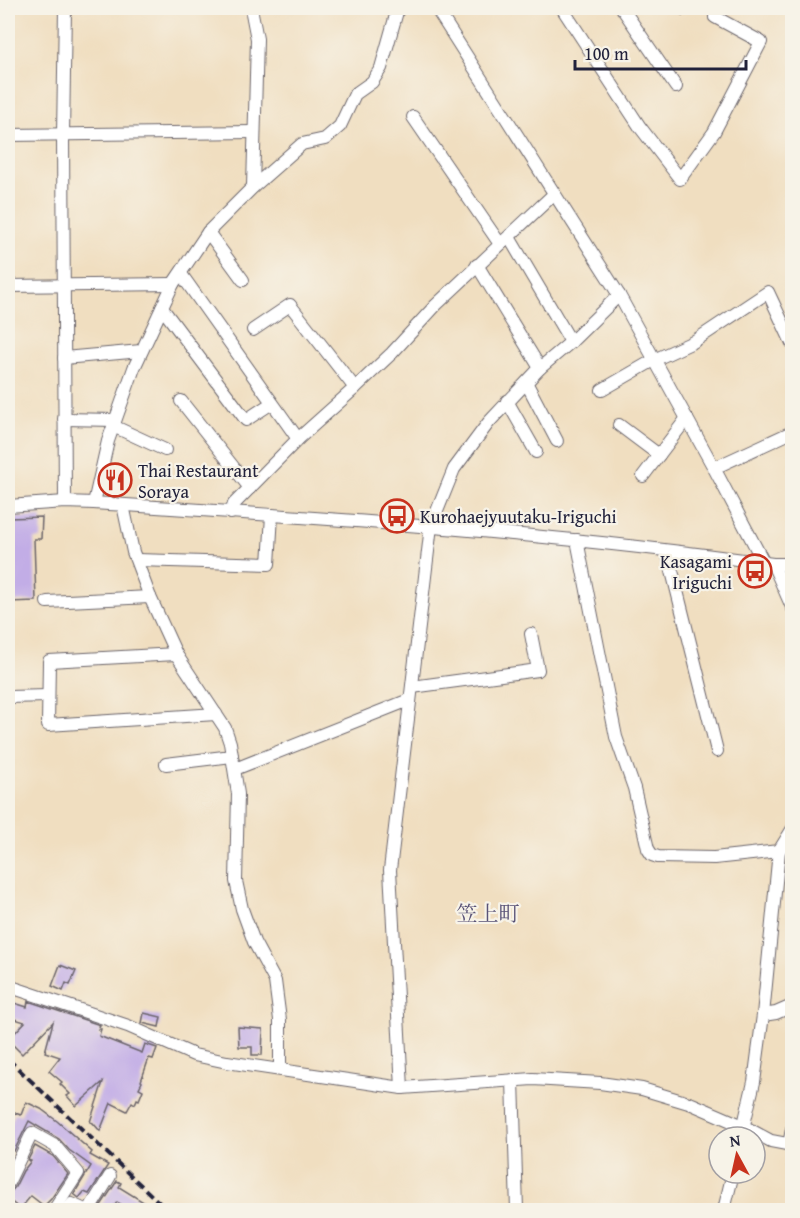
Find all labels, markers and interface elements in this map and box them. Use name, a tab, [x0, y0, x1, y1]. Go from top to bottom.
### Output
scale bar	[575, 33, 746, 71]
text: 100 m	[584, 40, 629, 67]
place label: Thai Restaurant Soraya	[138, 457, 259, 505]
restaurant icon: Thai Restaurant Soraya	[97, 462, 133, 498]
bus stop icon: Kurohaejyuutaku-Iriguchi	[379, 498, 415, 534]
place label: Kurohaejyuutaku-Iriguchi	[420, 503, 617, 530]
place label: Kasagami Iriguchi	[660, 548, 732, 596]
bus stop icon: Kasagami Iriguchi	[737, 553, 773, 589]
district label: 笠上町	[457, 898, 520, 929]
north arrow	[707, 1125, 767, 1185]
text: N	[728, 1127, 742, 1153]

